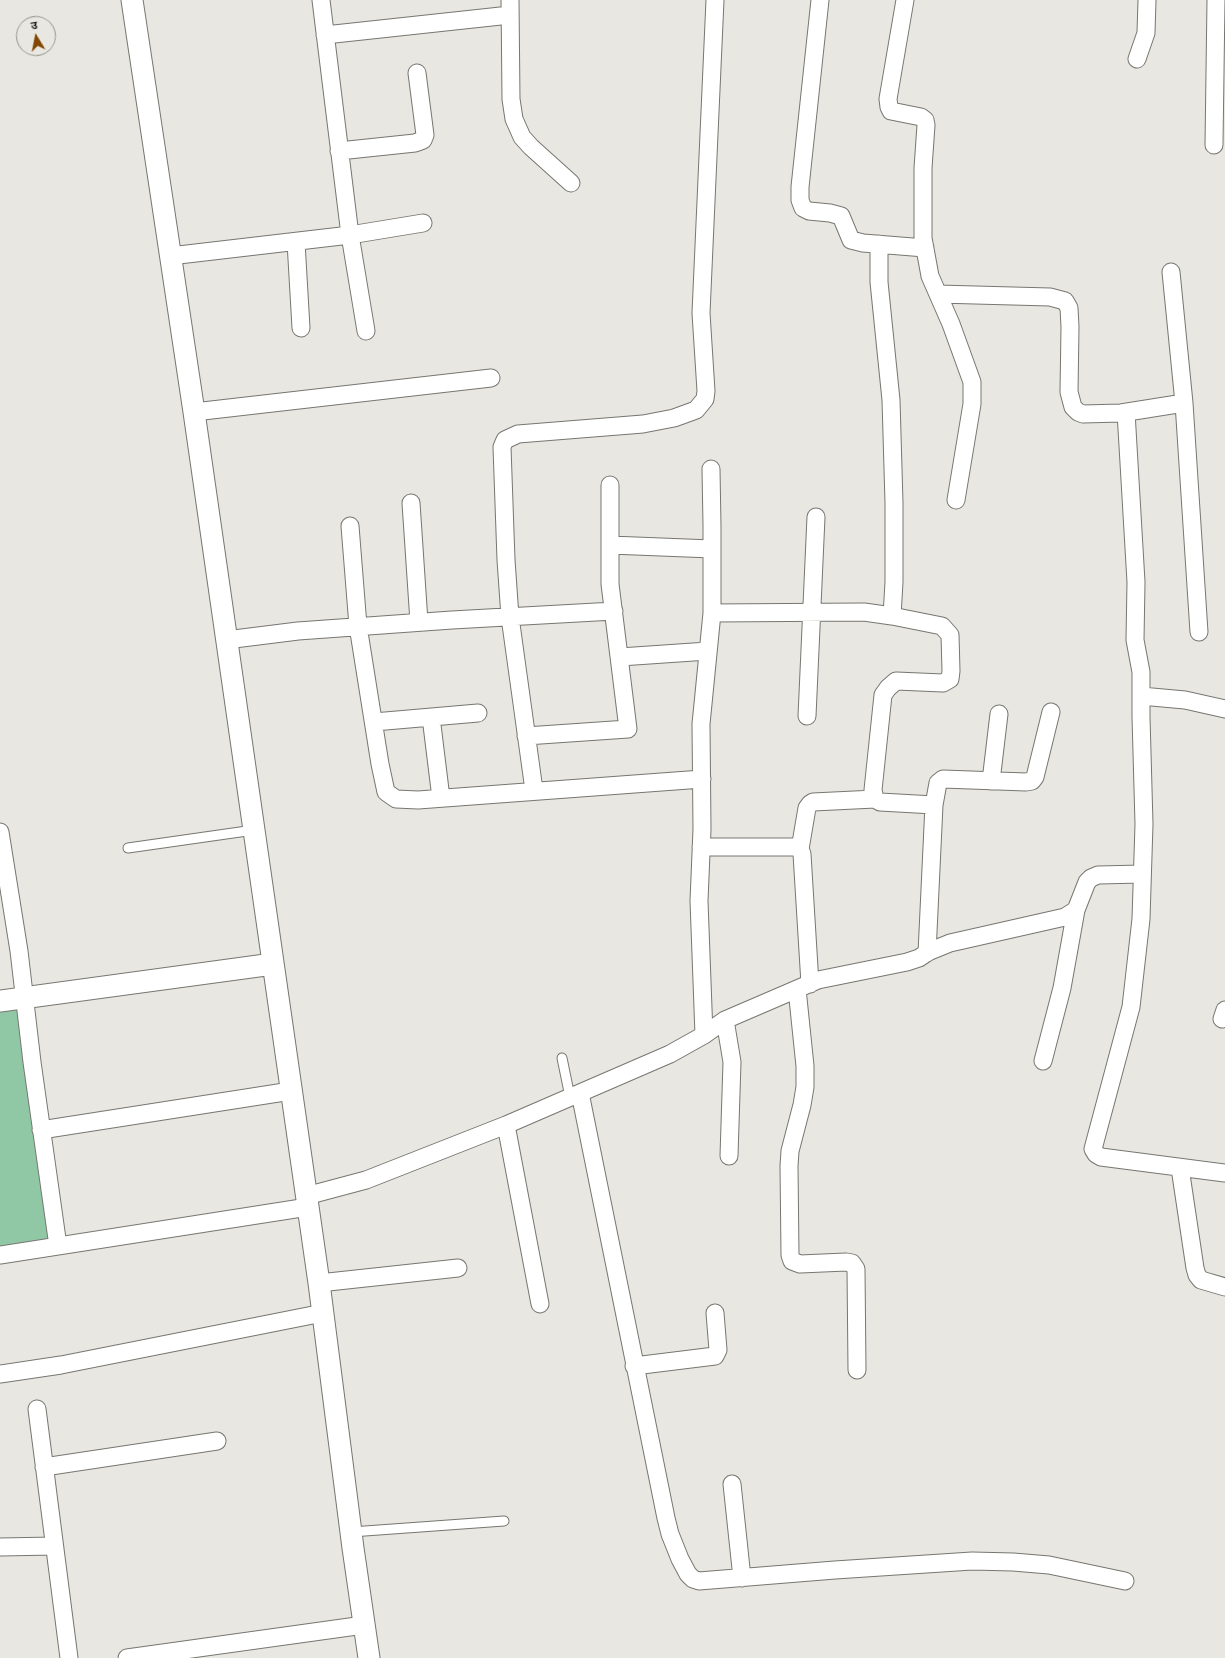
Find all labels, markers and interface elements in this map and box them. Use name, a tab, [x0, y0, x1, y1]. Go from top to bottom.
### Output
north arrow	[16, 16, 56, 56]
text: उ	[30, 19, 38, 32]

